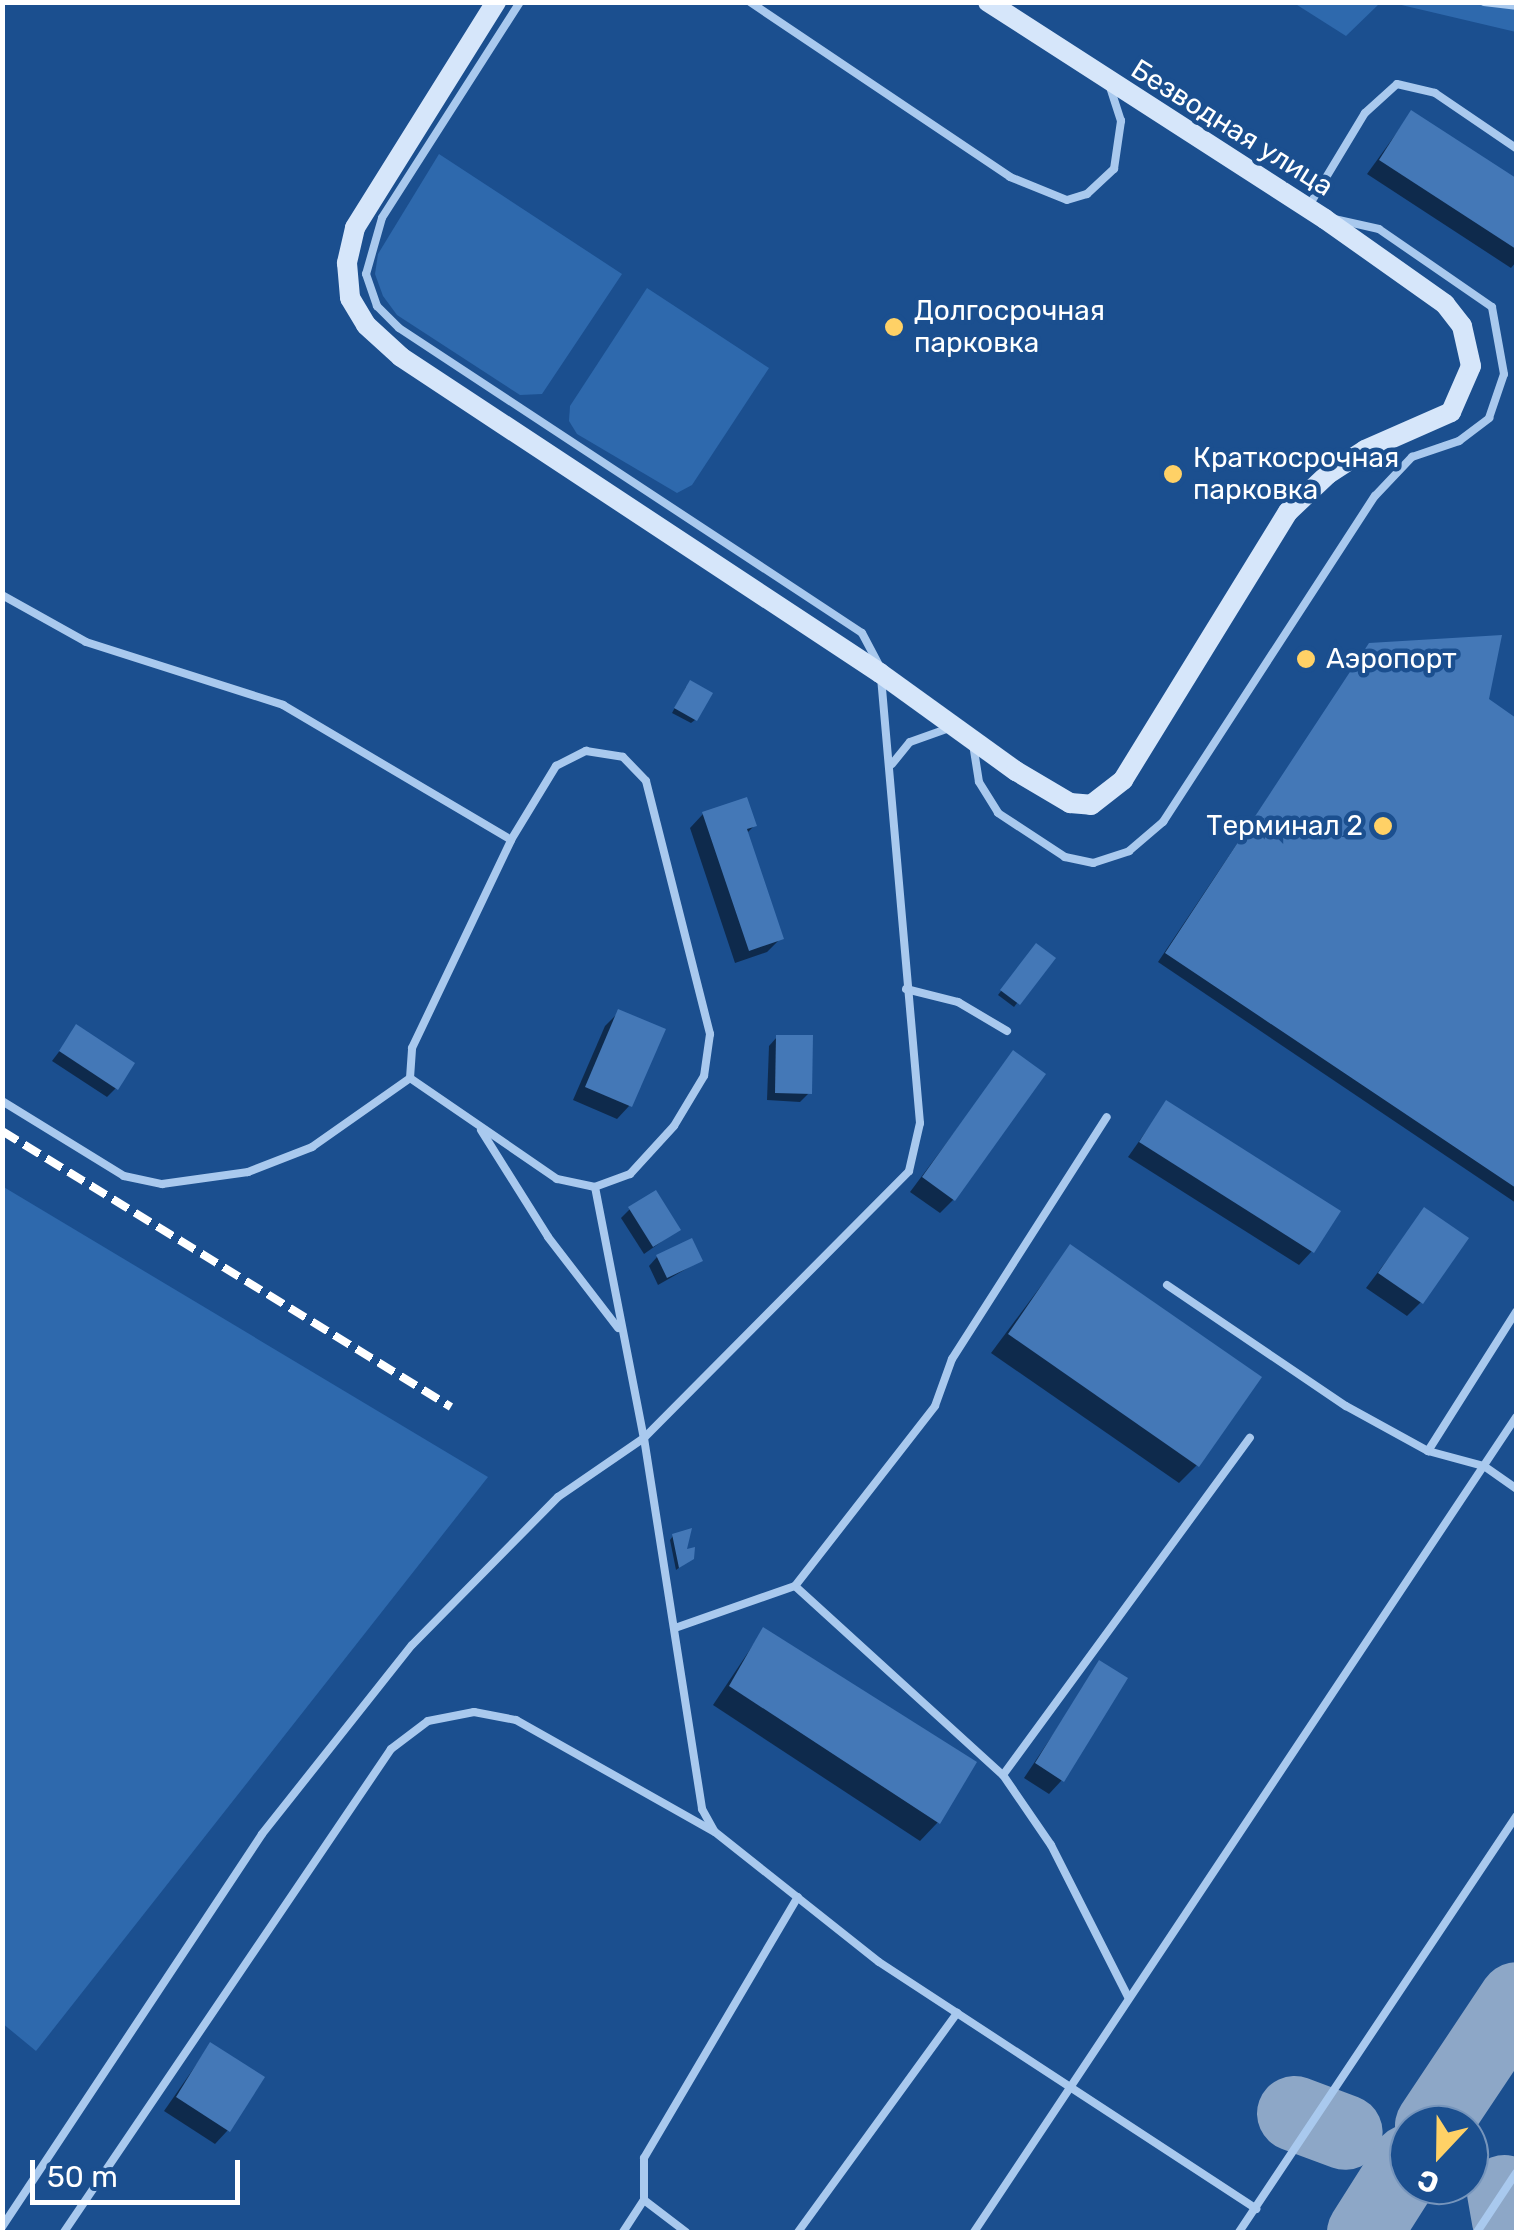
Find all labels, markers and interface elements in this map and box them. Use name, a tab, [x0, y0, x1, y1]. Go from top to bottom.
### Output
street label: Безводная улица	[1125, 52, 1339, 204]
place label: Долгосрочная парковка	[914, 294, 1105, 360]
marker: Долгосрочная парковка	[883, 316, 905, 338]
place label: Краткосрочная парковка	[1193, 441, 1399, 507]
marker: Краткосрочная парковка	[1162, 463, 1184, 485]
place label: Аэропорт	[1326, 642, 1457, 676]
marker: Аэропорт	[1295, 648, 1317, 670]
place label: Терминал 2	[1206, 809, 1363, 843]
marker: Терминал 2	[1372, 815, 1394, 837]
north arrow	[1389, 2105, 1489, 2205]
scale bar	[35, 2140, 245, 2202]
text: 50 m	[47, 2159, 118, 2195]
text: С	[1413, 2162, 1444, 2200]

